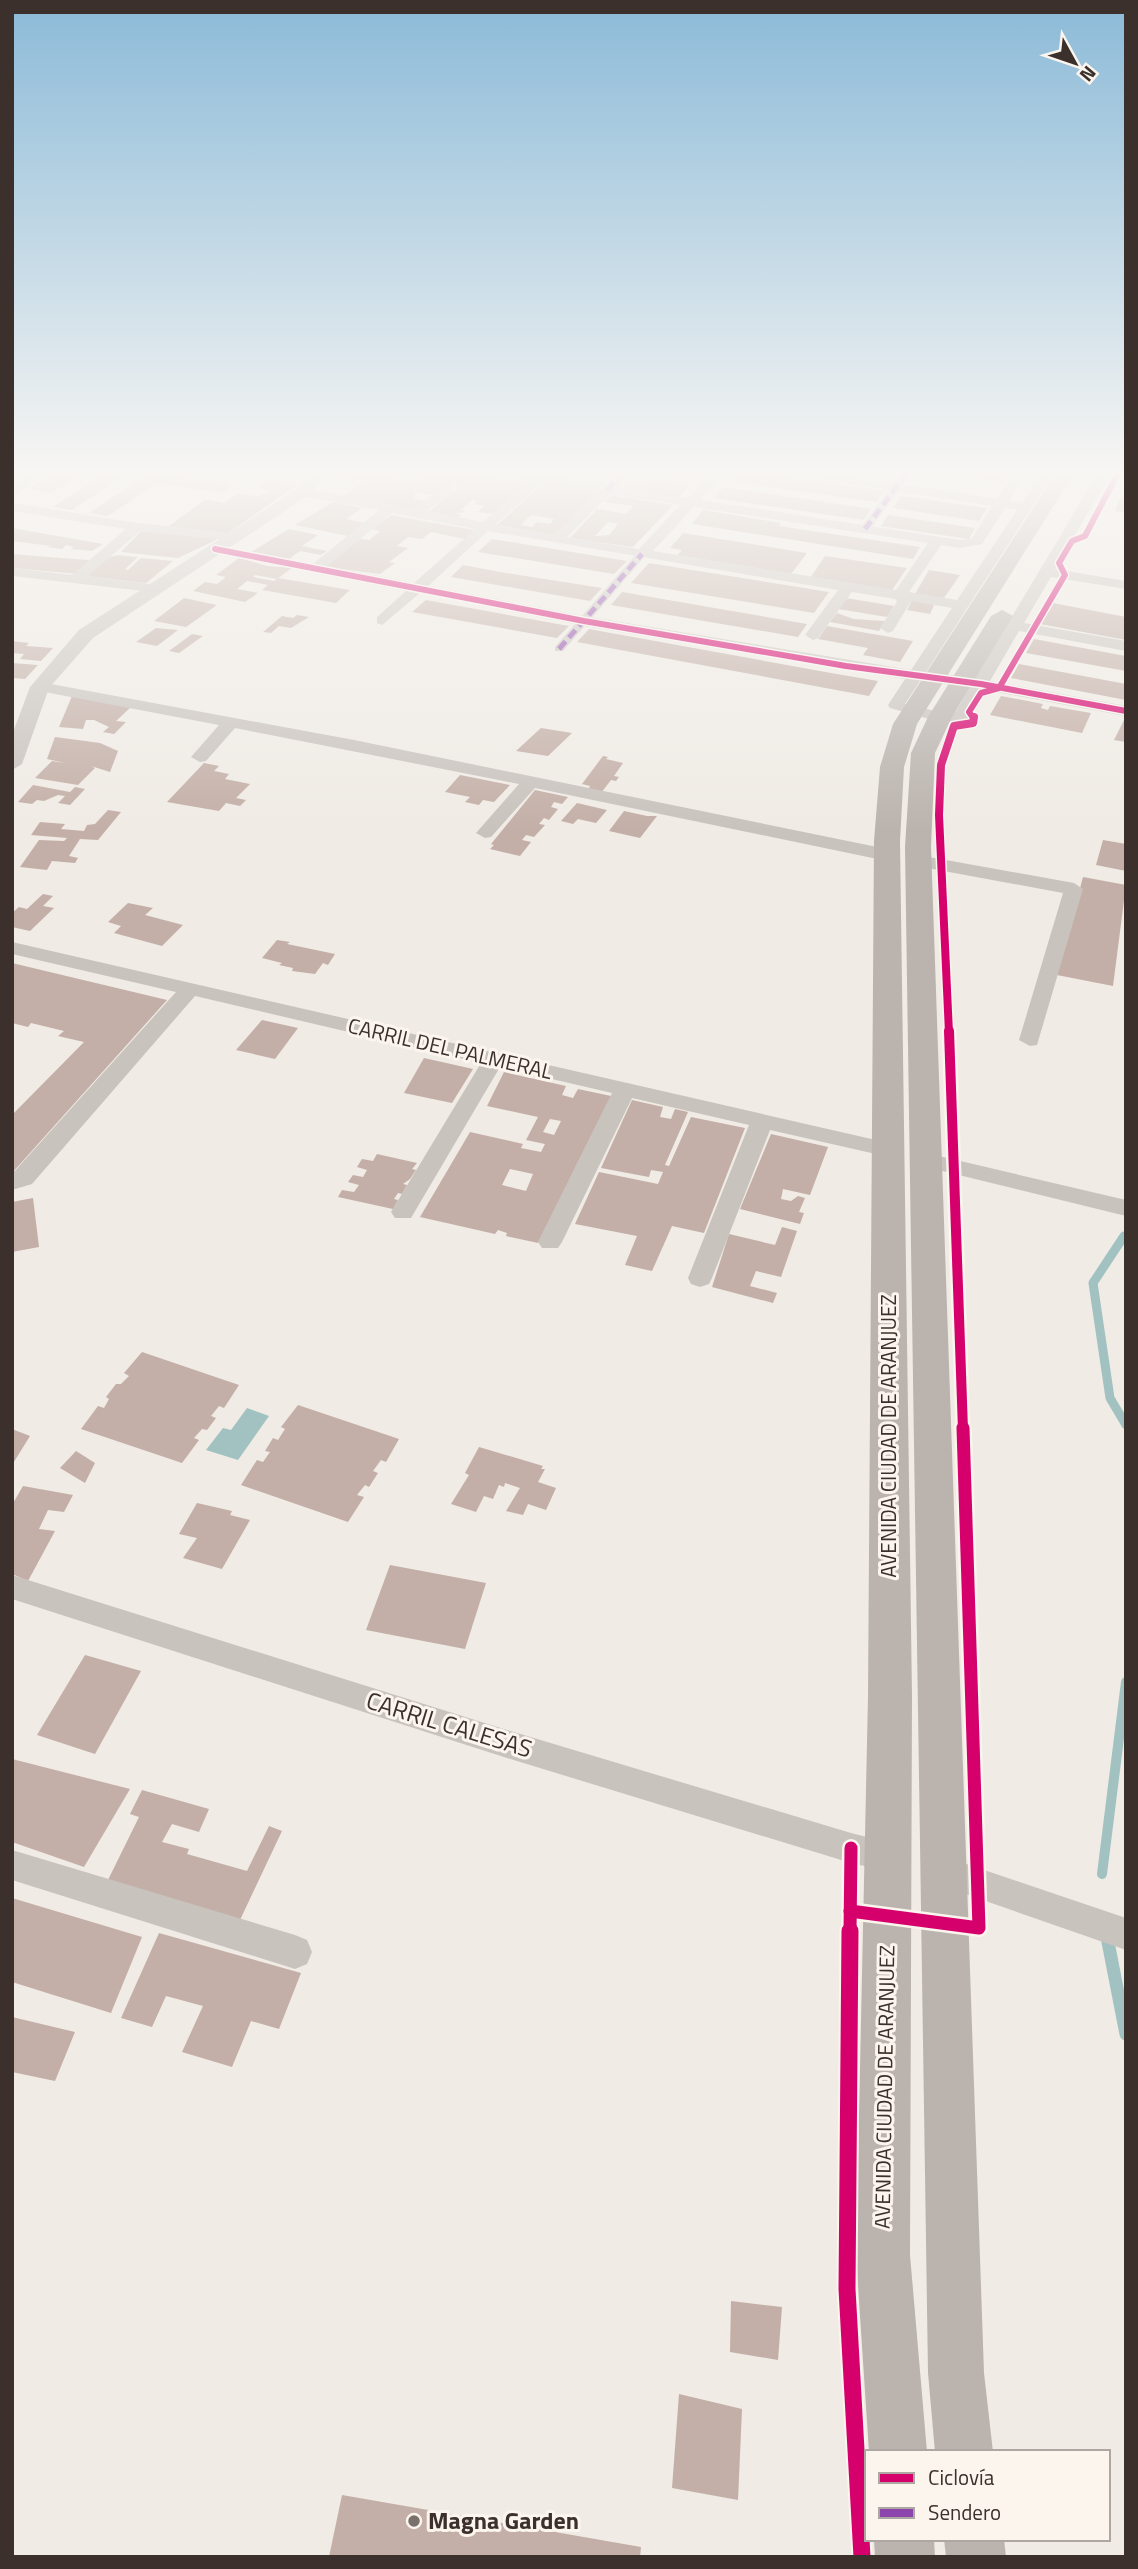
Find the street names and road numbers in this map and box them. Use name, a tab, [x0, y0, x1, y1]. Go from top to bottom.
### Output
street label: CARRIL DEL PALMERAL	[345, 1009, 555, 1087]
street label: AVENIDA CIUDAD DE ARANJUEZ	[872, 1294, 904, 1578]
street label: CARRIL CALESAS	[362, 1682, 537, 1766]
street label: AVENIDA CIUDAD DE ARANJUEZ	[866, 1945, 902, 2229]

